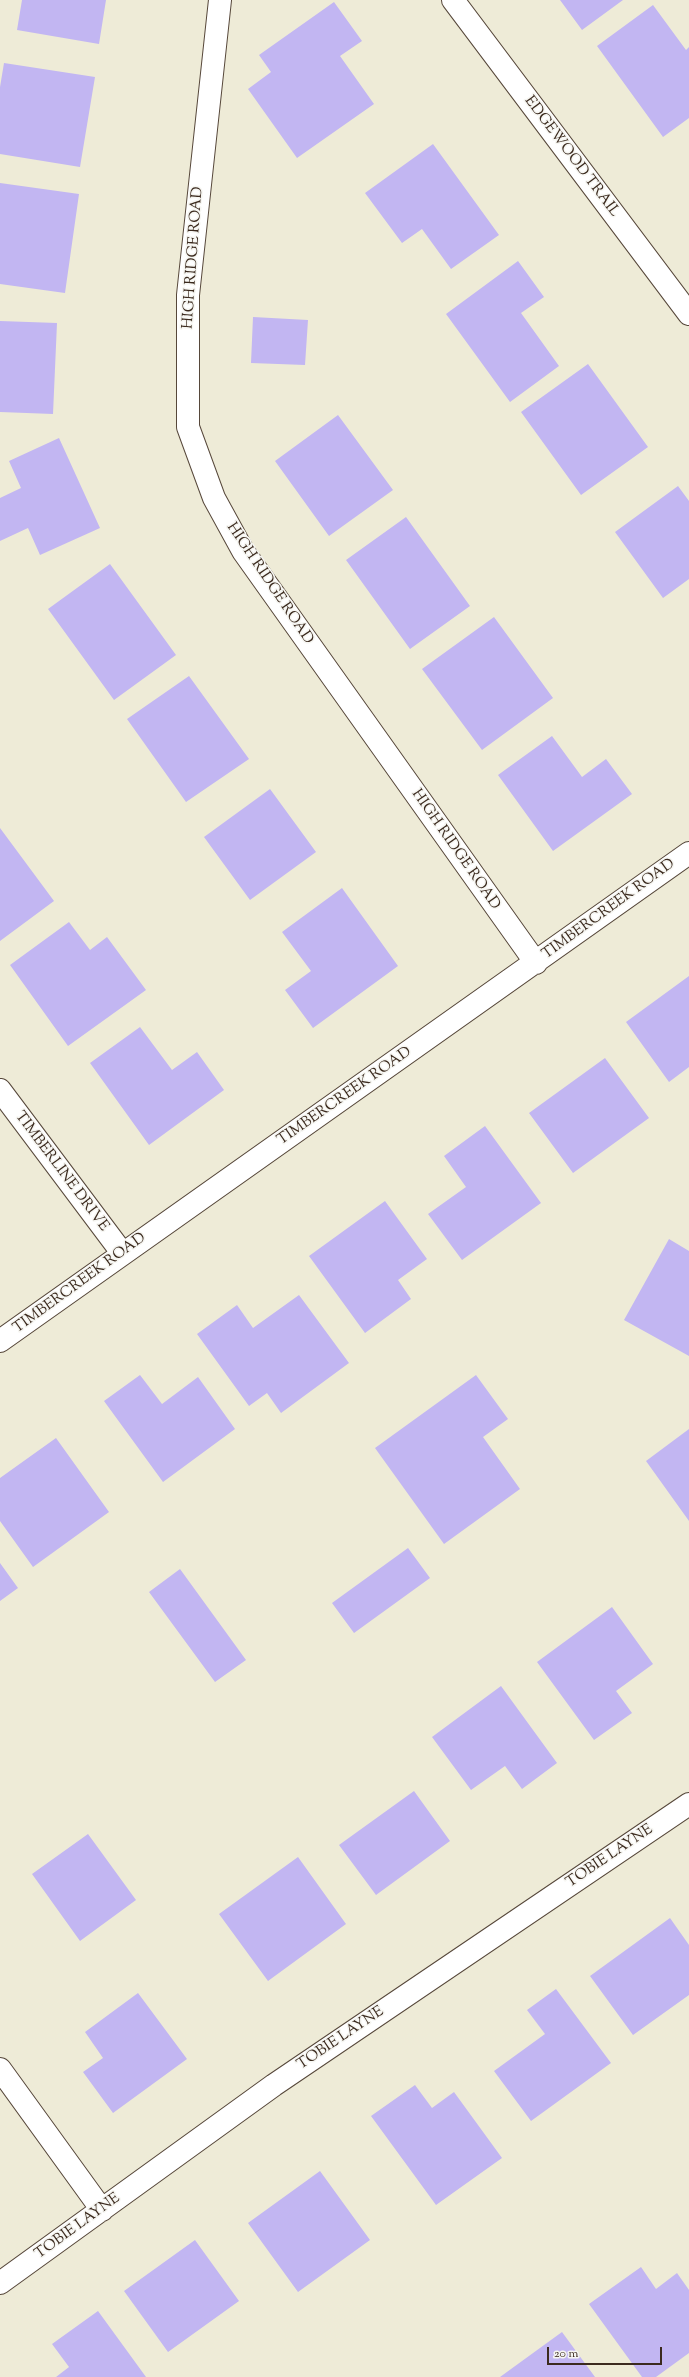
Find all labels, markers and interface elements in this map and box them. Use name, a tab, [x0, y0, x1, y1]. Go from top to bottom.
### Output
street label: EDGEWOOD TRAIL	[520, 93, 622, 221]
street label: HIGH RIDGE ROAD	[180, 186, 208, 330]
street label: HIGH RIDGE ROAD	[222, 520, 316, 648]
street label: HIGH RIDGE ROAD	[407, 786, 503, 914]
street label: TIMBERCREEK ROAD	[539, 856, 679, 964]
street label: TIMBERCREEK ROAD	[274, 1044, 416, 1150]
street label: TIMBERLINE DRIVE	[10, 1109, 112, 1235]
street label: TIMBERCREEK ROAD	[10, 1230, 150, 1338]
street label: TOBIE LAYNE	[563, 1821, 657, 1893]
street label: TOBIE LAYNE	[294, 2003, 388, 2075]
street label: TOBIE LAYNE	[32, 2190, 124, 2264]
scale bar	[549, 2339, 664, 2365]
text: 20 m	[554, 2345, 578, 2363]

